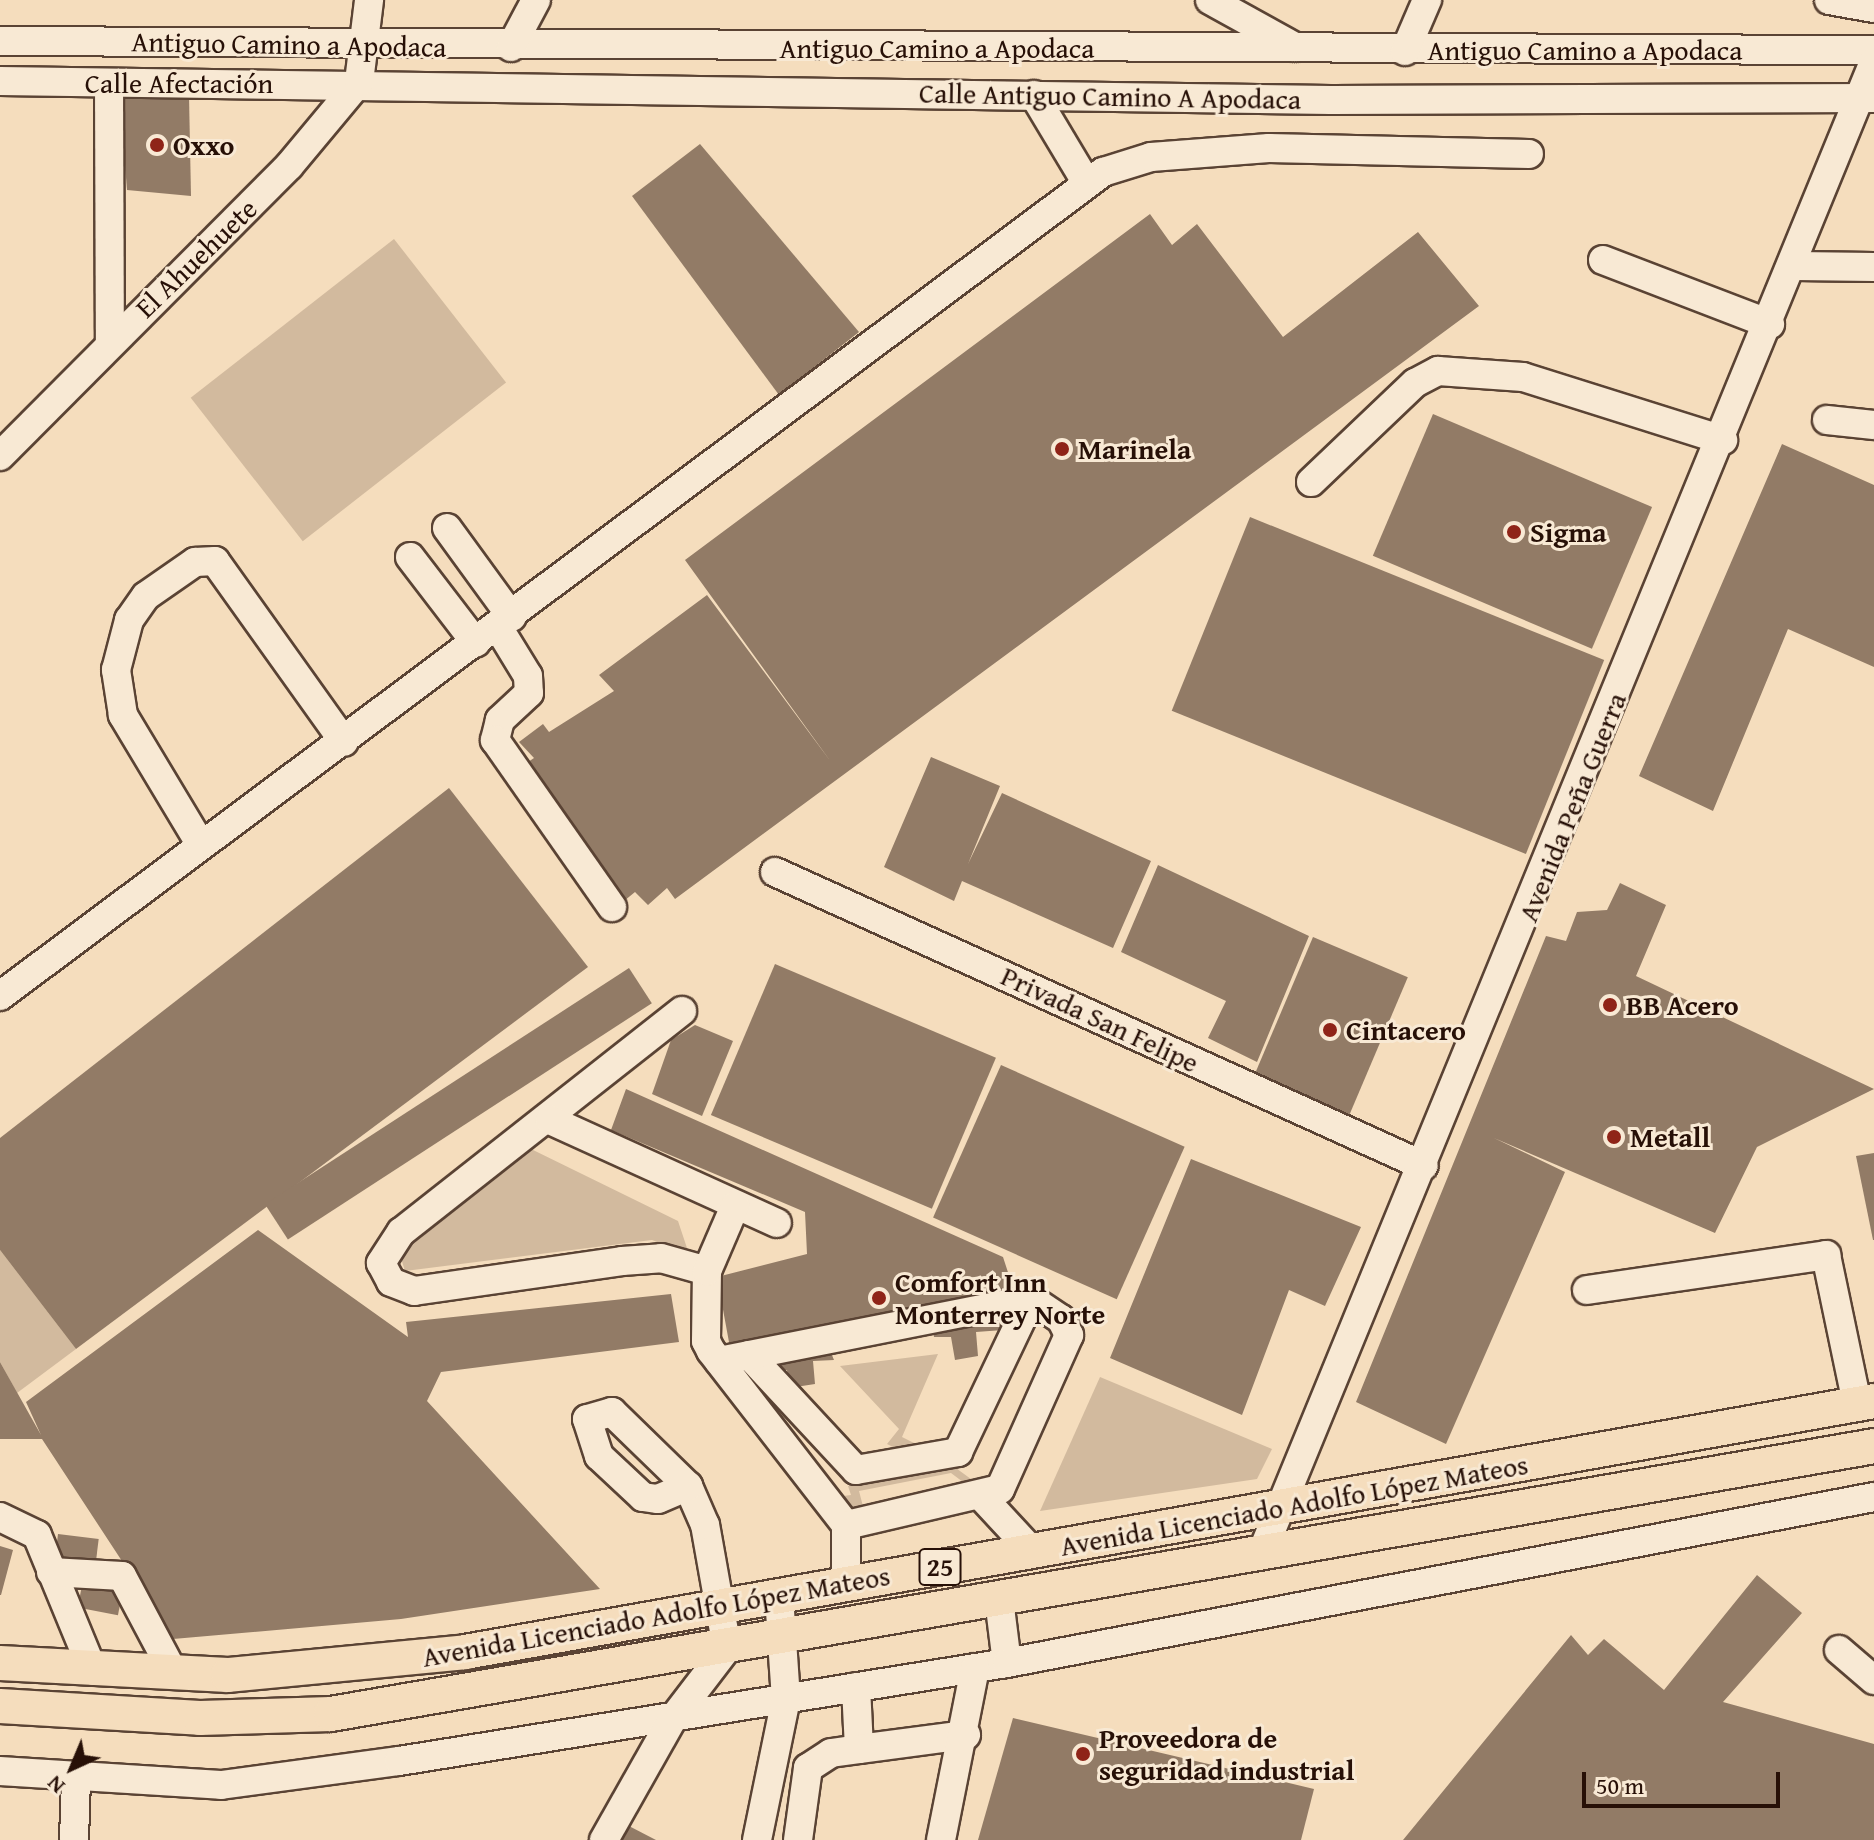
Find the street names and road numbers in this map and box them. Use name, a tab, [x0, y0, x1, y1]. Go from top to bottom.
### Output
street label: Antiguo Camino a Apodaca	[131, 24, 447, 64]
street label: Antiguo Camino a Apodaca	[780, 31, 1094, 65]
street label: Antiguo Camino a Apodaca	[1428, 33, 1742, 67]
street label: Calle Afectación	[85, 66, 273, 100]
street label: Calle Antiguo Camino A Apodaca	[919, 76, 1301, 116]
street label: El Ahuehuete	[128, 192, 264, 324]
street label: Avenida Peña Guerra	[1511, 688, 1633, 926]
street label: Privada San Felipe	[996, 959, 1204, 1079]
street label: Avenida Licenciado Adolfo López Mateos	[1058, 1447, 1530, 1563]
road number: 25	[918, 1545, 962, 1589]
street label: Avenida Licenciado Adolfo López Mateos	[420, 1558, 892, 1674]

